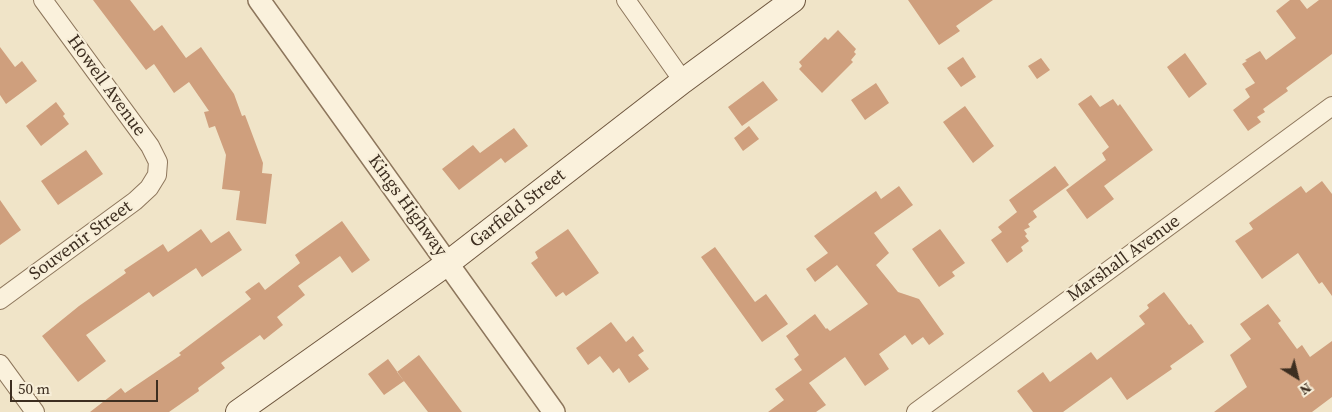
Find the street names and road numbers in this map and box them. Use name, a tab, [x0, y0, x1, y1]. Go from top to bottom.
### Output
street label: Howell Avenue	[62, 31, 150, 141]
street label: Kings Highway	[363, 151, 451, 261]
street label: Garfield Street	[466, 165, 570, 253]
street label: Souvenir Street	[25, 197, 137, 285]
street label: Marshall Avenue	[1063, 211, 1185, 307]

